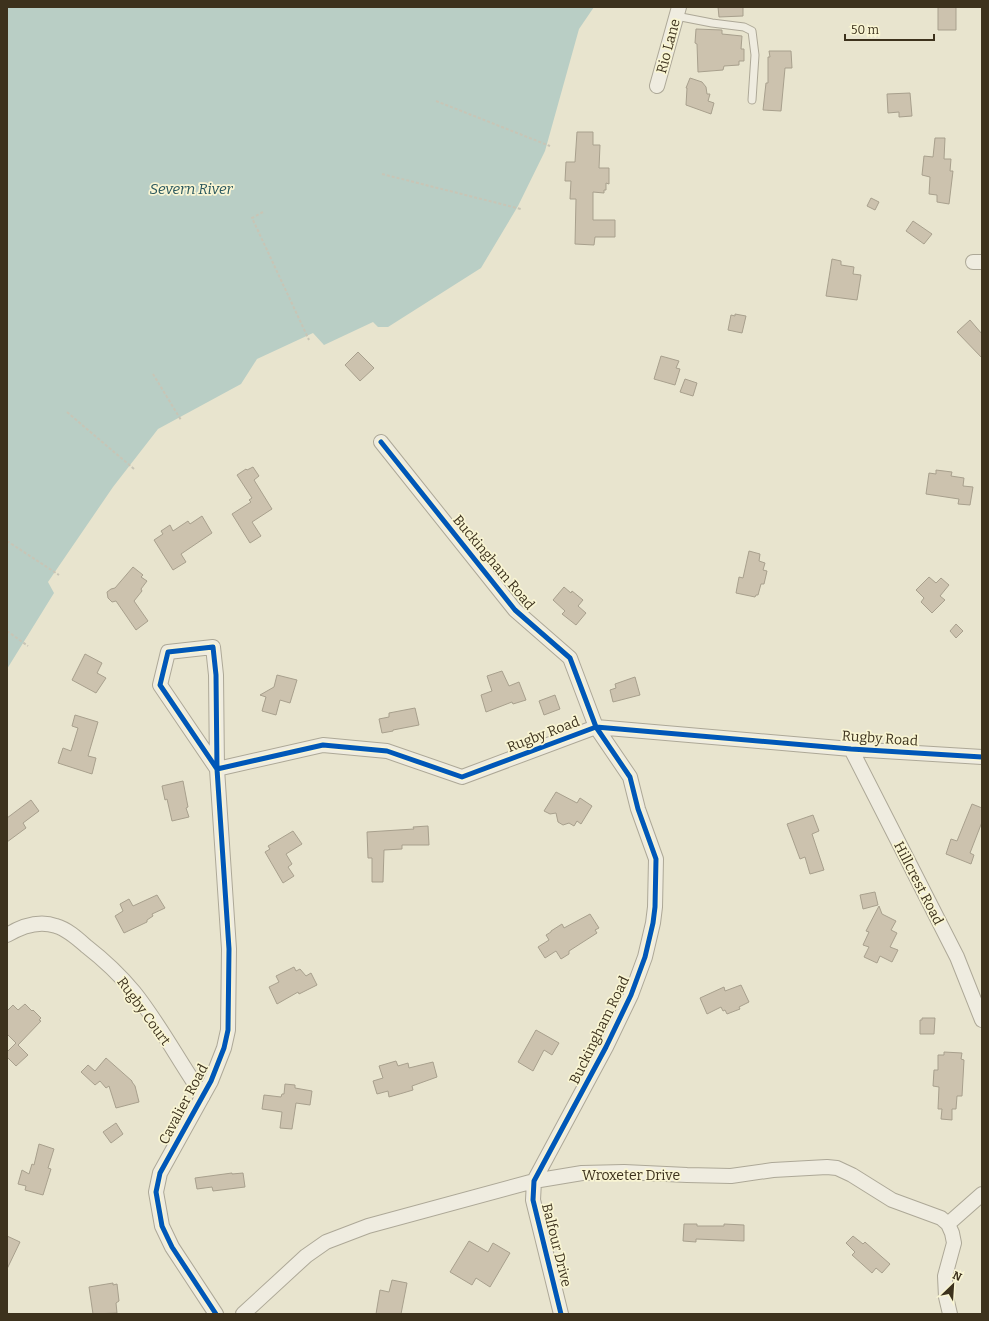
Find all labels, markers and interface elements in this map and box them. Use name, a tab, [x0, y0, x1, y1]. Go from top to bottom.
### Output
scale bar	[845, 16, 934, 42]
street label: Rio Lane	[653, 17, 684, 75]
text: 50 m	[851, 23, 880, 37]
water label: Severn River	[149, 180, 233, 198]
street label: Buckingham Road	[449, 512, 538, 613]
street label: Rugby Road	[505, 713, 582, 756]
street label: Rugby Road	[841, 727, 919, 750]
street label: Hillcrest Road	[890, 839, 947, 928]
street label: Buckingham Road	[566, 973, 633, 1087]
street label: Rugby Court	[113, 974, 174, 1049]
street label: Cavalier Road	[155, 1061, 212, 1147]
street label: Wroxeter Drive	[582, 1167, 680, 1184]
street label: Balfour Drive	[538, 1202, 575, 1289]
north arrow	[933, 1265, 973, 1305]
text: N	[950, 1269, 964, 1284]

